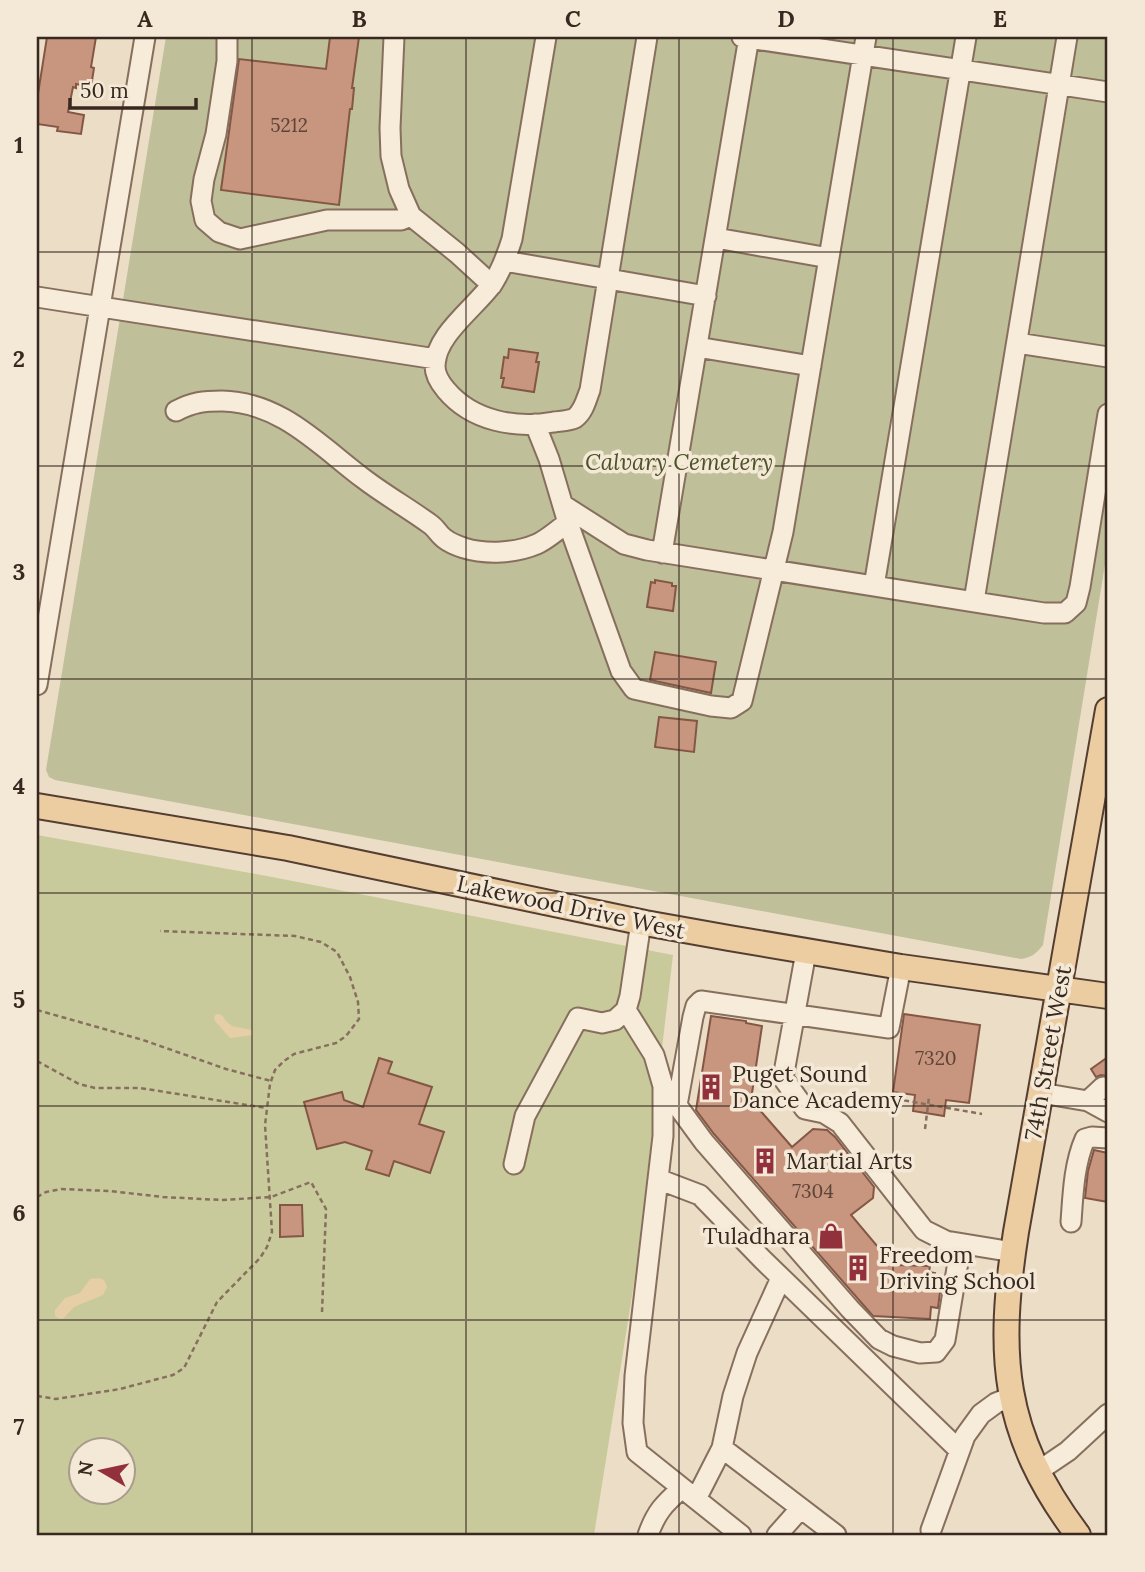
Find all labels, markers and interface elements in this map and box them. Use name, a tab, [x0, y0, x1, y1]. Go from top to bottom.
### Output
text: A	[137, 4, 153, 33]
text: B	[351, 4, 367, 33]
text: C	[565, 4, 581, 33]
text: D	[777, 4, 795, 33]
text: E	[993, 4, 1007, 33]
scale bar	[70, 66, 196, 110]
text: 50 m	[80, 77, 129, 104]
house number: 5212	[270, 113, 308, 137]
text: 1	[14, 130, 24, 159]
text: 2	[13, 344, 25, 373]
park label: Calvary Cemetery	[585, 447, 773, 476]
text: 3	[13, 557, 25, 586]
text: 4	[13, 771, 25, 800]
street label: Lakewood Drive West	[454, 868, 688, 945]
street label: 74th Street West	[1018, 963, 1077, 1142]
text: 5	[13, 985, 25, 1014]
house number: 7320	[915, 1046, 957, 1070]
place label: Puget Sound Dance Academy	[732, 1059, 904, 1114]
building icon: Puget Sound Dance Academy	[696, 1072, 726, 1102]
building icon: Martial Arts	[750, 1146, 780, 1176]
place label: Martial Arts	[786, 1146, 913, 1175]
house number: 7304	[792, 1179, 834, 1203]
text: 6	[12, 1198, 26, 1227]
place label: Tuladhara	[703, 1221, 810, 1250]
shop icon: Tuladhara	[816, 1221, 846, 1251]
place label: Freedom Driving School	[879, 1240, 1036, 1295]
building icon: Freedom Driving School	[843, 1253, 873, 1283]
text: 7	[14, 1412, 25, 1441]
north arrow	[66, 1436, 136, 1506]
text: N	[72, 1459, 98, 1477]

